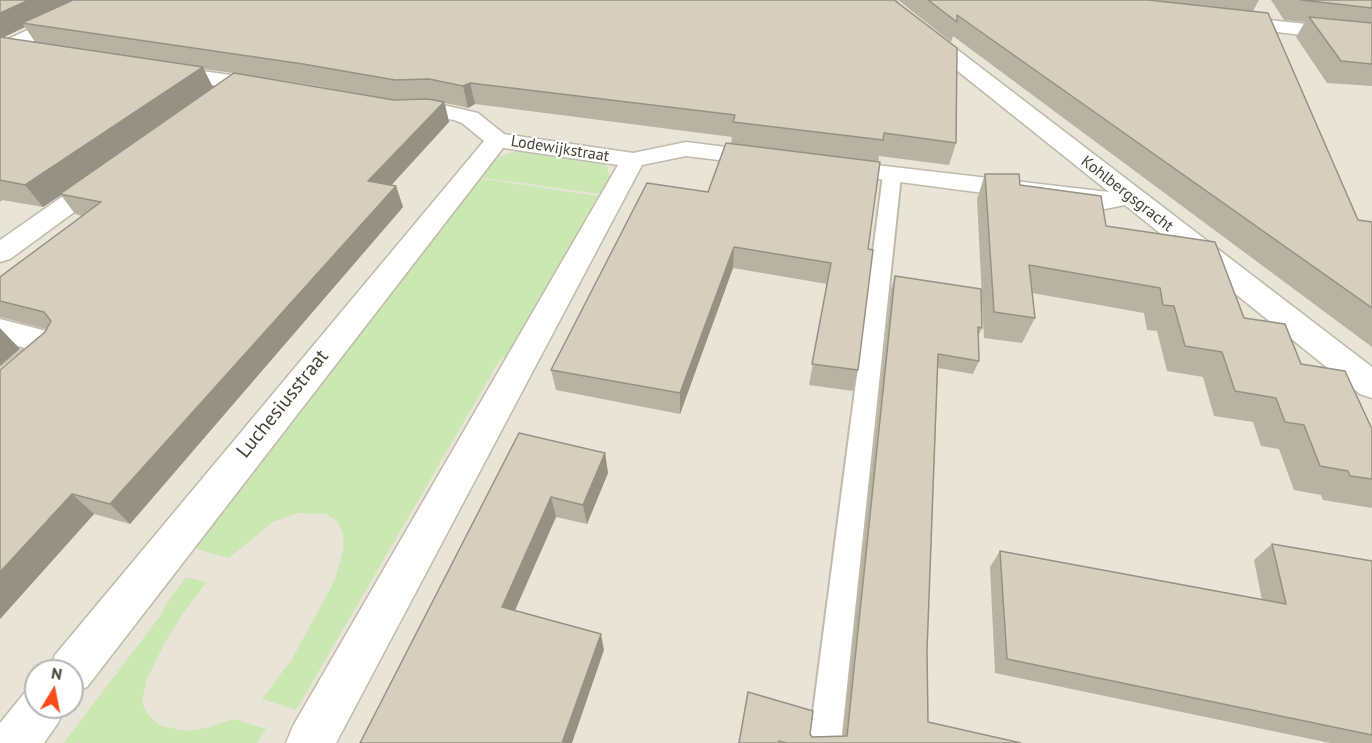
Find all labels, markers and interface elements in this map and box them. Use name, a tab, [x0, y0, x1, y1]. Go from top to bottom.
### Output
street label: Lodewijkstraat	[509, 132, 611, 166]
street label: Kohlbergsgracht	[1077, 152, 1177, 236]
street label: Luchesiusstraat	[232, 345, 334, 463]
north arrow	[24, 659, 84, 719]
text: N	[50, 662, 64, 684]

